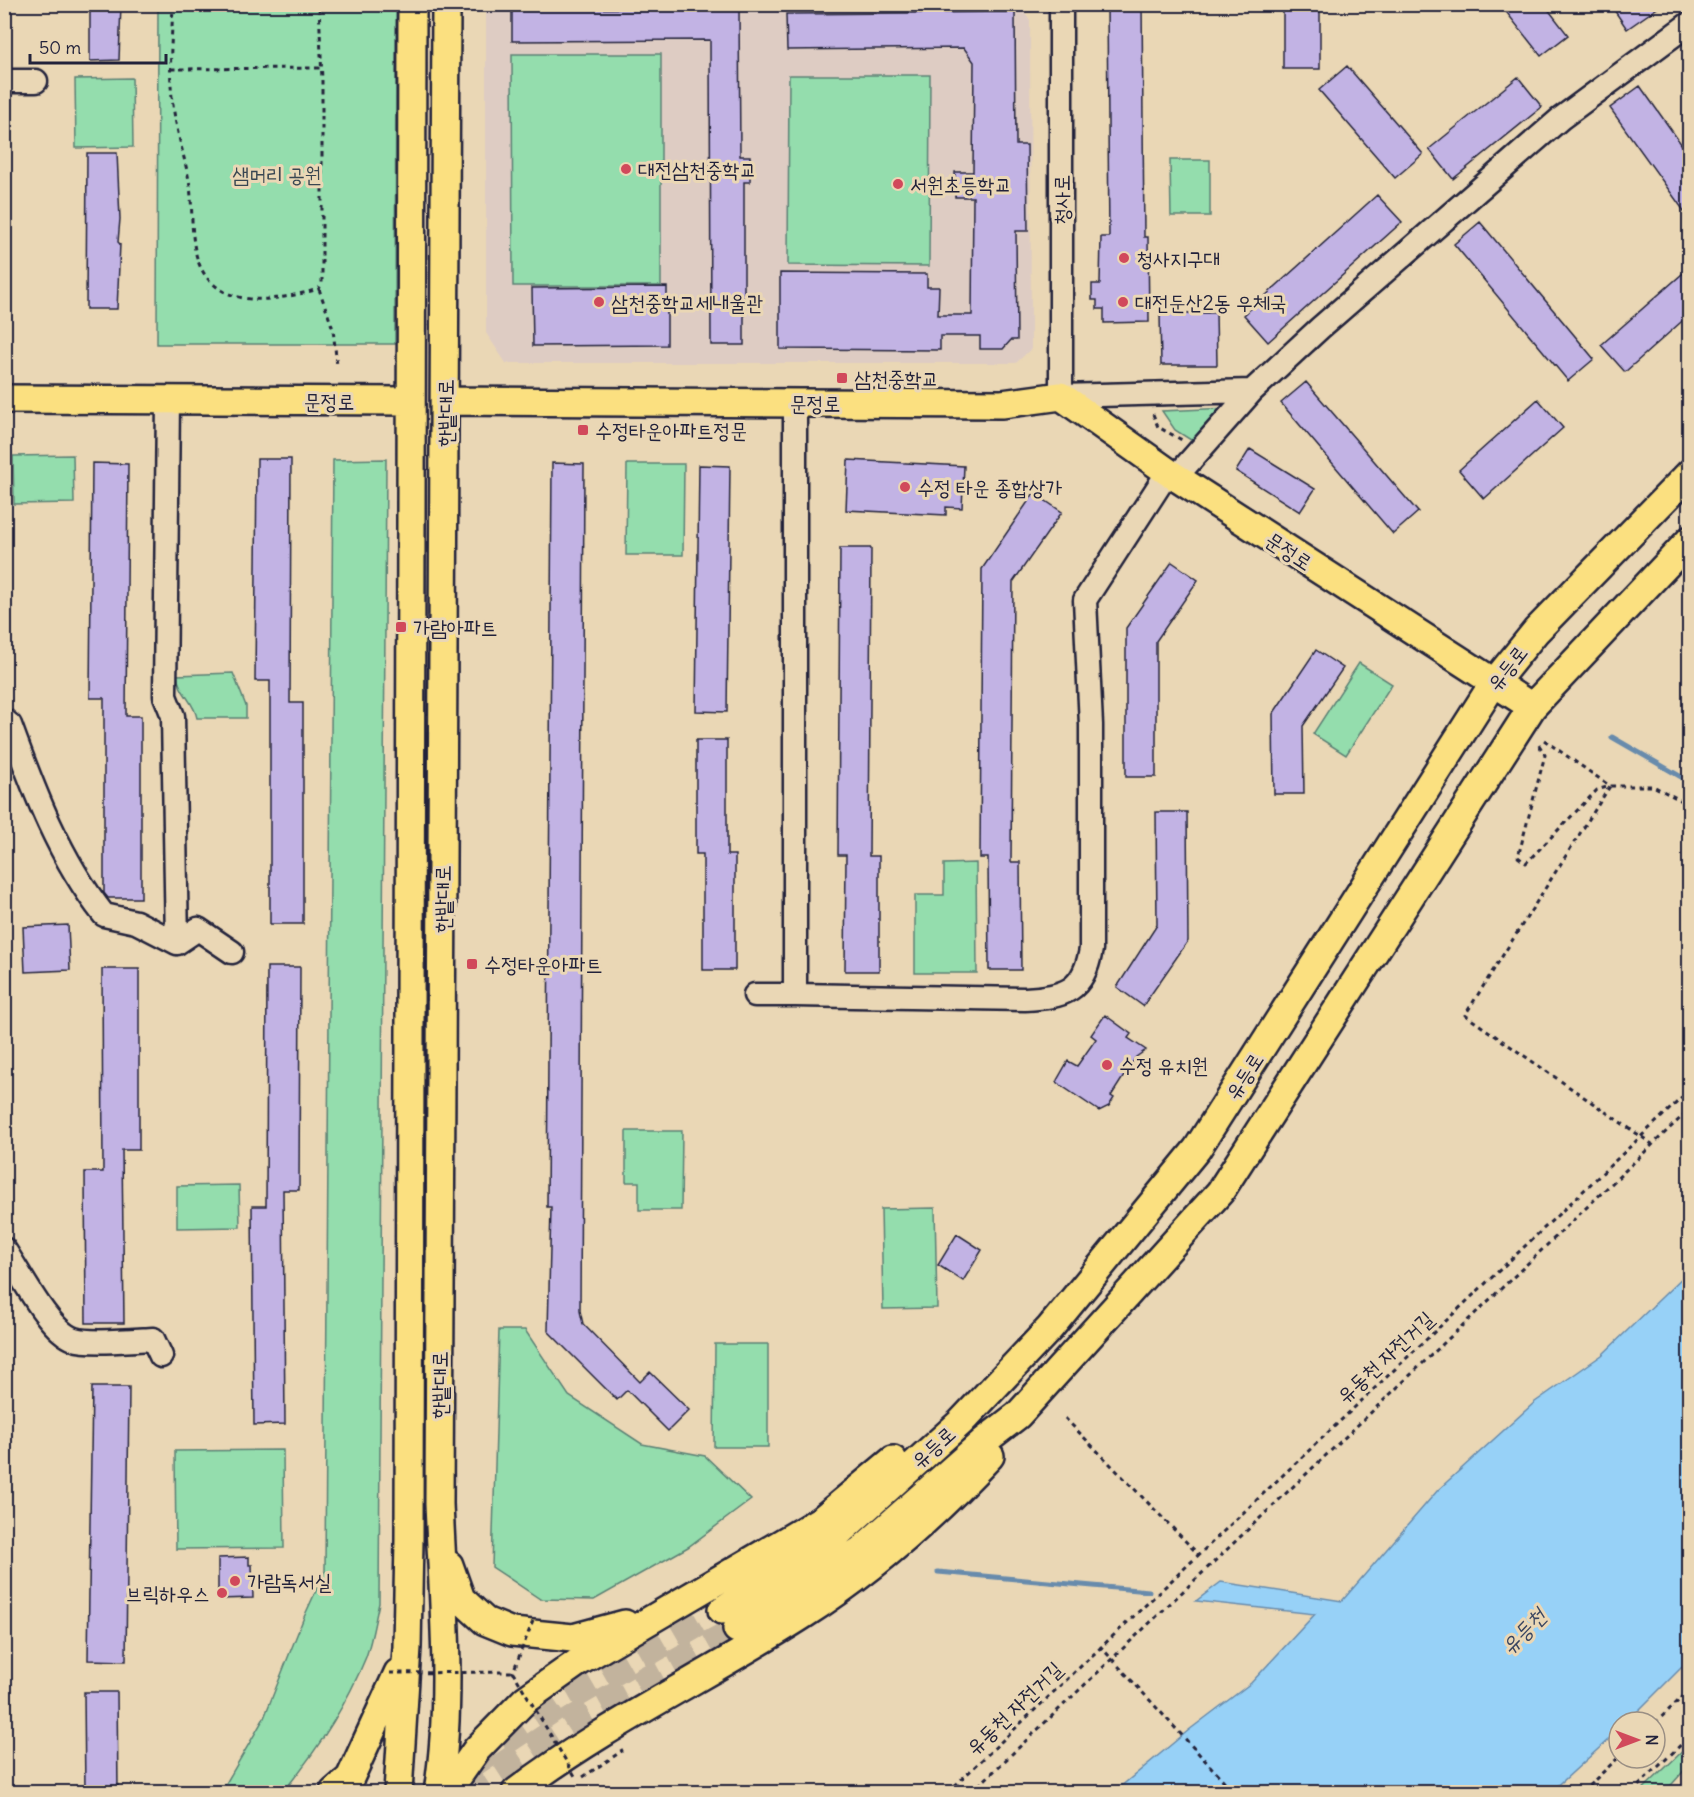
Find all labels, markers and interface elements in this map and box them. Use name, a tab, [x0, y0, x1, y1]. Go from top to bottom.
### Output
scale bar	[30, 27, 166, 65]
text: 50 m	[39, 36, 81, 59]
place label: 대전삼천중학교	[638, 156, 756, 183]
park label: 샘머리 공원	[232, 161, 322, 188]
marker: 대전삼천중학교	[619, 162, 633, 176]
place label: 서원초등학교	[910, 171, 1011, 198]
street label: 청사로	[1048, 175, 1075, 225]
marker: 서원초등학교	[891, 177, 905, 191]
place label: 청사지구대	[1136, 245, 1221, 272]
marker: 청사지구대	[1117, 251, 1131, 265]
place label: 삼천중학교세내울관	[611, 289, 763, 316]
place label: 대전둔산2동 우체국	[1135, 289, 1287, 316]
marker: 삼천중학교세내울관	[592, 295, 606, 309]
marker: 대전둔산2동 우체국	[1116, 295, 1130, 309]
place label: 삼천중학교	[854, 365, 939, 392]
marker: 삼천중학교	[835, 371, 849, 385]
street label: 한밭대로	[432, 379, 459, 447]
street label: 문정로	[304, 388, 354, 415]
street label: 문정로	[790, 390, 840, 417]
place label: 수정타운아파트정문	[595, 417, 747, 444]
marker: 수정타운아파트정문	[576, 423, 590, 437]
place label: 수정 타운 종합상가	[917, 474, 1062, 501]
marker: 수정 타운 종합상가	[898, 480, 912, 494]
street label: 문정로	[1260, 526, 1318, 576]
place label: 가람아파트	[413, 614, 498, 641]
marker: 가람아파트	[394, 620, 408, 634]
street label: 유등로	[1481, 640, 1533, 696]
street label: 한밭대로	[429, 865, 456, 933]
place label: 수정타운아파트	[484, 951, 602, 978]
marker: 수정타운아파트	[465, 957, 479, 971]
street label: 유등로	[1219, 1047, 1269, 1105]
place label: 수정 유치원	[1119, 1052, 1209, 1079]
marker: 수정 유치원	[1100, 1058, 1114, 1072]
street label: 유동천 자전거길	[1331, 1305, 1439, 1409]
street label: 한밭대로	[426, 1351, 453, 1419]
street label: 유등로	[905, 1420, 961, 1474]
place label: 가람독서실	[247, 1568, 332, 1595]
marker: 가람독서실	[228, 1574, 242, 1588]
place label: 브릭하우스	[126, 1580, 210, 1607]
marker: 브릭하우스	[215, 1586, 229, 1600]
water label: 유등천	[1494, 1601, 1553, 1660]
street label: 유동천 자전거길	[960, 1655, 1068, 1761]
north arrow	[1607, 1710, 1667, 1770]
text: N	[1642, 1734, 1662, 1746]

